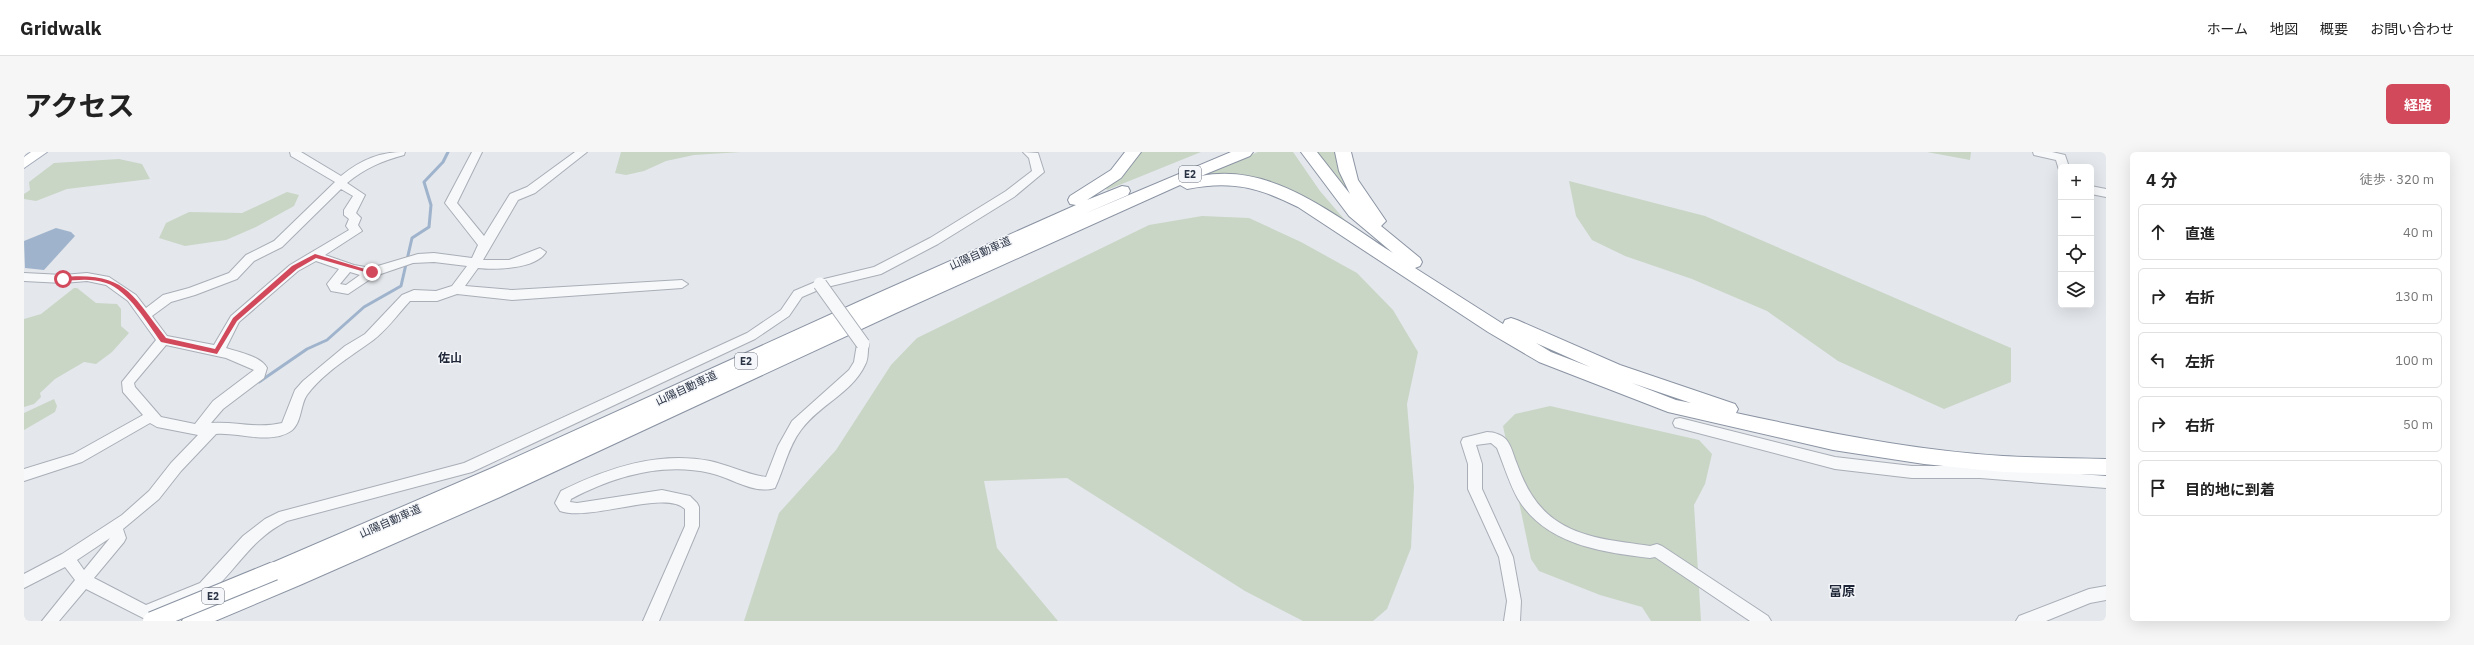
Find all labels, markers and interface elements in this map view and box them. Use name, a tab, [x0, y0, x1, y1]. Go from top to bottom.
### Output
text: Gridwalk	[20, 16, 102, 40]
text: ホーム	[2206, 20, 2248, 38]
text: 地図	[2270, 20, 2298, 38]
text: 概要	[2320, 20, 2348, 38]
text: お問い合わせ	[2370, 20, 2454, 38]
button: 経路	[2386, 84, 2450, 124]
text: アクセス	[24, 87, 135, 124]
map controls	[2058, 164, 2094, 308]
button: +	[2058, 164, 2094, 200]
road number: E2	[1179, 166, 1201, 182]
text: 4 分	[2146, 169, 2177, 191]
text: 徒歩 · 320 m	[2360, 171, 2434, 188]
button: −	[2058, 200, 2094, 236]
icon: ahead	[2147, 221, 2169, 243]
text: 直進	[2185, 224, 2215, 243]
text: 40 m	[2403, 224, 2433, 241]
street label: 山陽自動車道	[947, 233, 1013, 273]
button: locate	[2058, 236, 2094, 272]
route end	[363, 263, 381, 281]
route start	[54, 270, 72, 288]
button: layers	[2058, 272, 2094, 308]
icon: right	[2147, 285, 2169, 307]
text: 右折	[2185, 288, 2215, 307]
text: 130 m	[2395, 288, 2433, 305]
icon: left	[2147, 349, 2169, 371]
district label: 佐山	[438, 350, 462, 365]
text: 左折	[2185, 352, 2215, 371]
text: 100 m	[2395, 352, 2433, 369]
road number: E2	[735, 353, 757, 369]
street label: 山陽自動車道	[653, 368, 719, 408]
icon: right	[2147, 413, 2169, 435]
text: 右折	[2185, 416, 2215, 435]
text: 50 m	[2403, 416, 2433, 433]
icon: arrive	[2147, 477, 2169, 499]
text: 目的地に到着	[2185, 480, 2275, 499]
street label: 山陽自動車道	[357, 501, 423, 541]
district label: 富原	[1829, 583, 1855, 600]
road number: E2	[202, 588, 224, 604]

